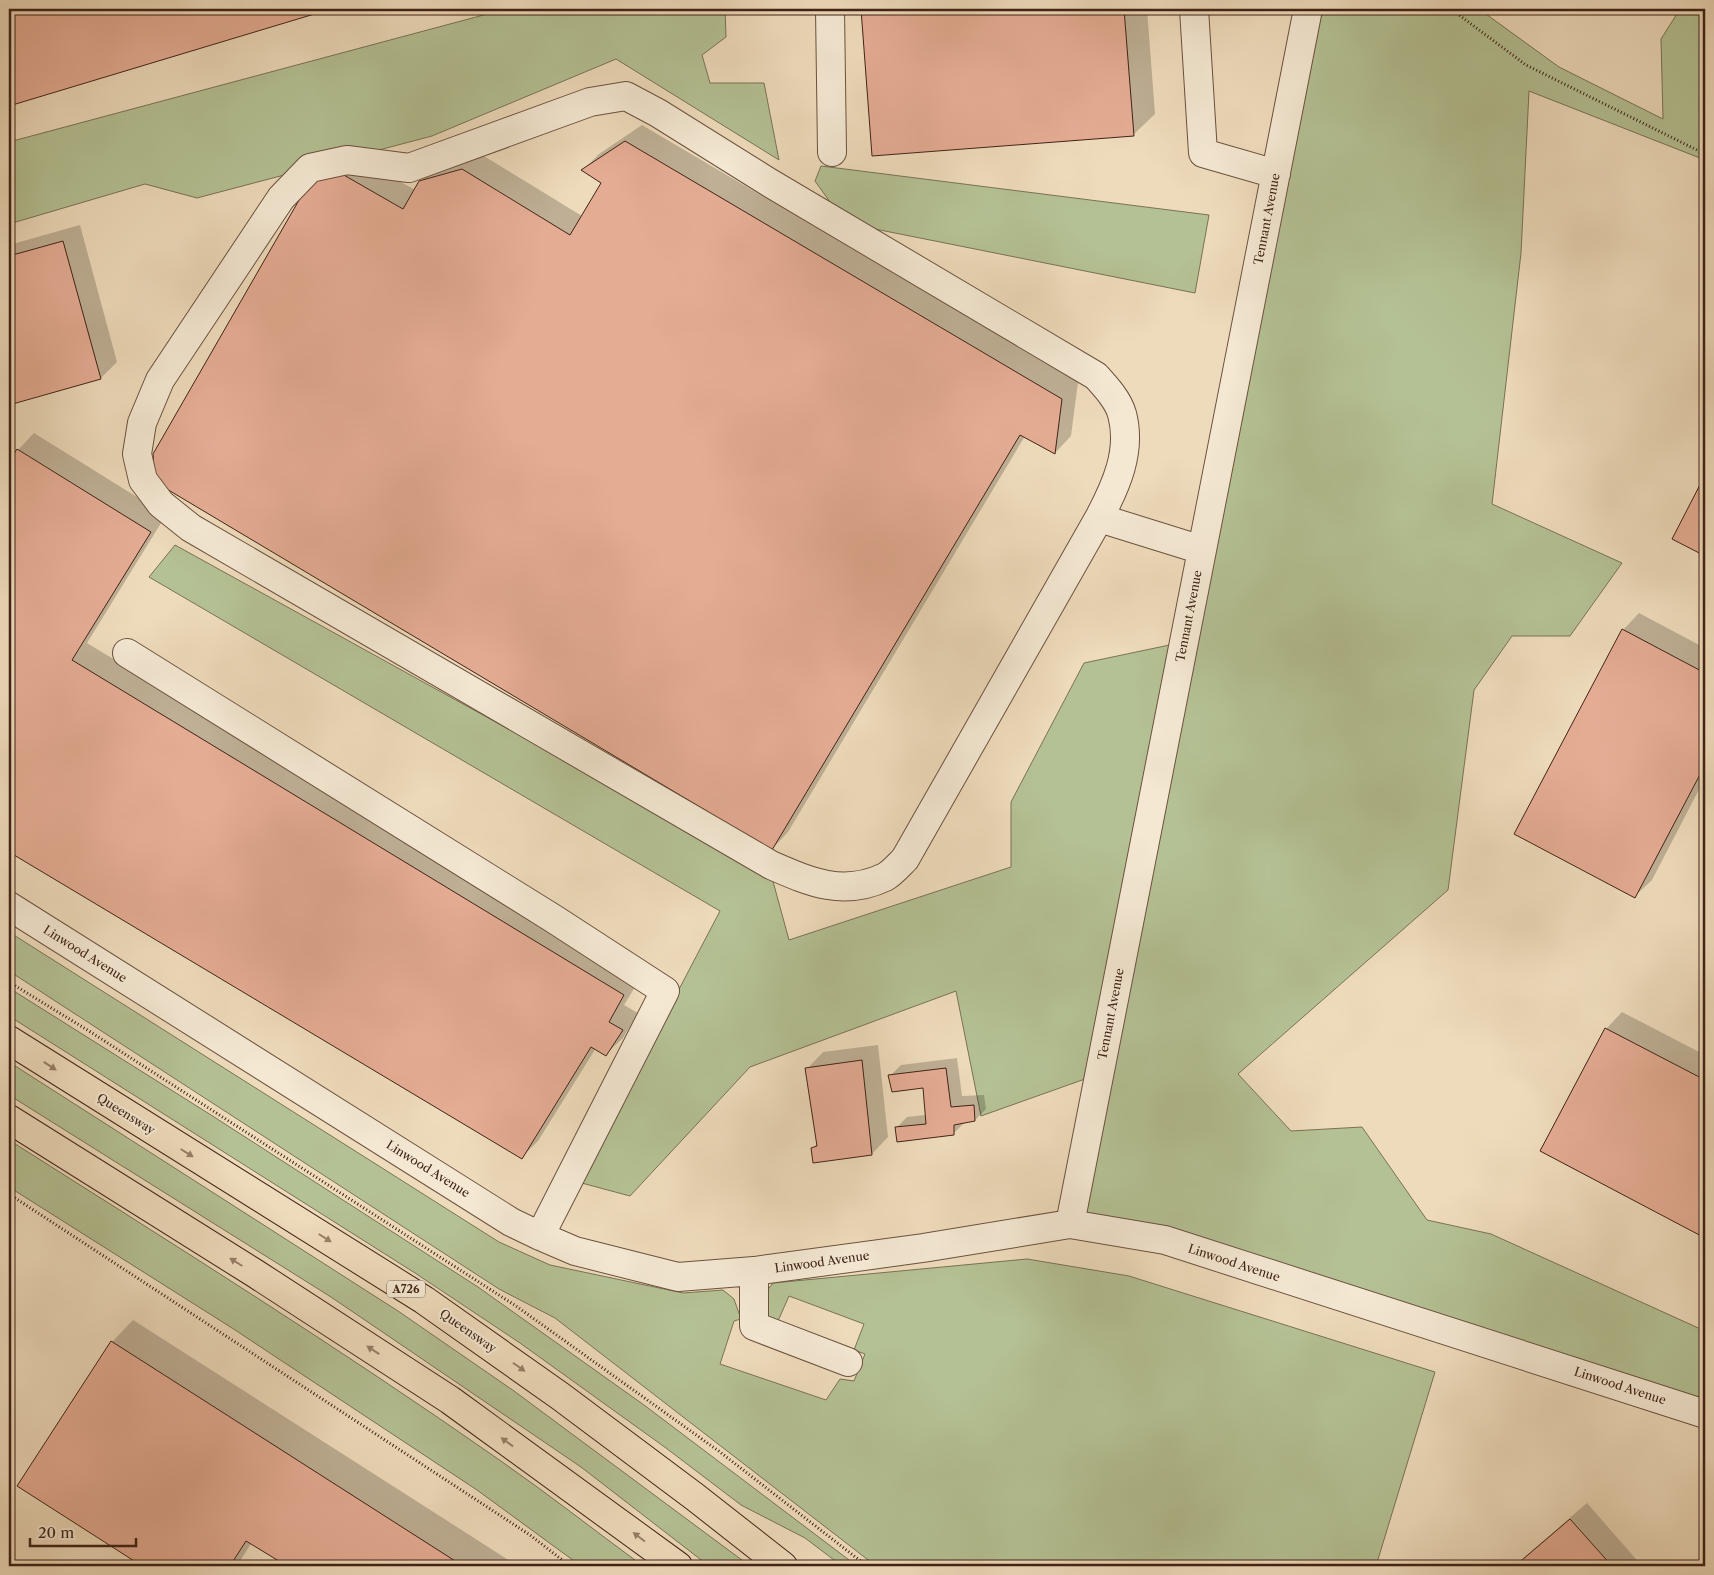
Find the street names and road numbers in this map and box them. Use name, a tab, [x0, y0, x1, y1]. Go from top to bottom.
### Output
street label: Tennant Avenue	[1250, 172, 1283, 266]
street label: Tennant Avenue	[1172, 569, 1205, 663]
street label: Linwood Avenue	[41, 922, 130, 985]
street label: Tennant Avenue	[1094, 967, 1127, 1061]
street label: Queensway	[94, 1090, 158, 1138]
street label: Linwood Avenue	[384, 1137, 473, 1200]
street label: Linwood Avenue	[1186, 1241, 1282, 1285]
street label: Linwood Avenue	[773, 1247, 871, 1276]
road number: A726	[387, 1280, 425, 1298]
street label: Queensway	[437, 1306, 500, 1356]
street label: Linwood Avenue	[1572, 1364, 1668, 1408]

